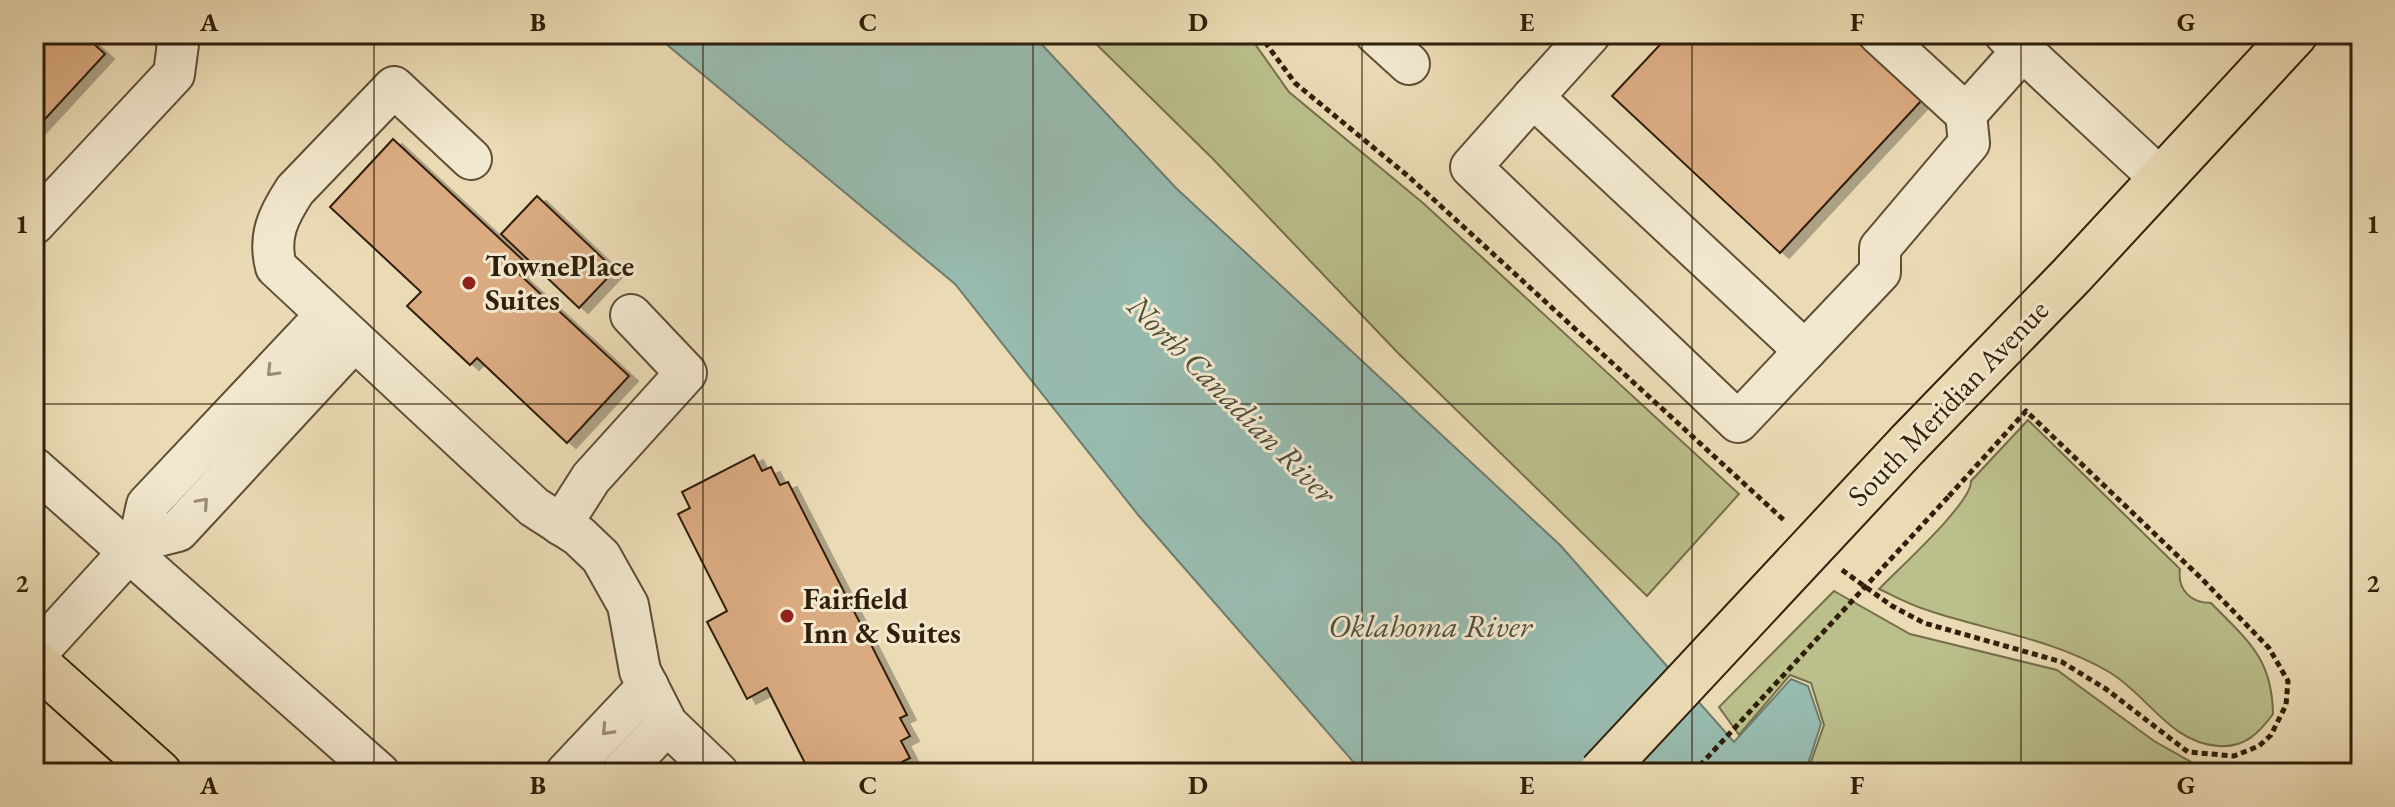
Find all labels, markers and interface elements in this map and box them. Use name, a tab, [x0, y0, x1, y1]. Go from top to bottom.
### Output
text: A	[199, 5, 219, 39]
text: B	[530, 5, 546, 39]
text: C	[859, 5, 877, 39]
text: D	[1188, 5, 1208, 39]
text: E	[1520, 5, 1535, 39]
text: F	[1850, 5, 1864, 39]
text: G	[2177, 5, 2196, 39]
text: 1	[15, 207, 29, 241]
text: 1	[2366, 207, 2380, 241]
place label: TownePlace Suites	[485, 246, 634, 319]
marker: TownePlace Suites	[460, 274, 478, 292]
water label: North Canadian River	[1118, 285, 1347, 514]
street label: South Meridian Avenue	[1839, 291, 2057, 515]
one-way arrow	[267, 362, 281, 377]
one-way arrow	[194, 498, 209, 512]
text: 2	[15, 566, 29, 600]
text: 2	[2366, 566, 2380, 600]
place label: Fairfield Inn & Suites	[803, 579, 961, 652]
water label: Oklahoma River	[1328, 605, 1534, 647]
marker: Fairfield Inn & Suites	[778, 607, 796, 625]
one-way arrow	[603, 720, 617, 735]
text: A	[199, 768, 219, 802]
text: B	[530, 768, 546, 802]
text: C	[859, 768, 877, 802]
text: D	[1188, 768, 1208, 802]
text: E	[1520, 768, 1535, 802]
text: F	[1850, 768, 1864, 802]
text: G	[2177, 768, 2196, 802]

